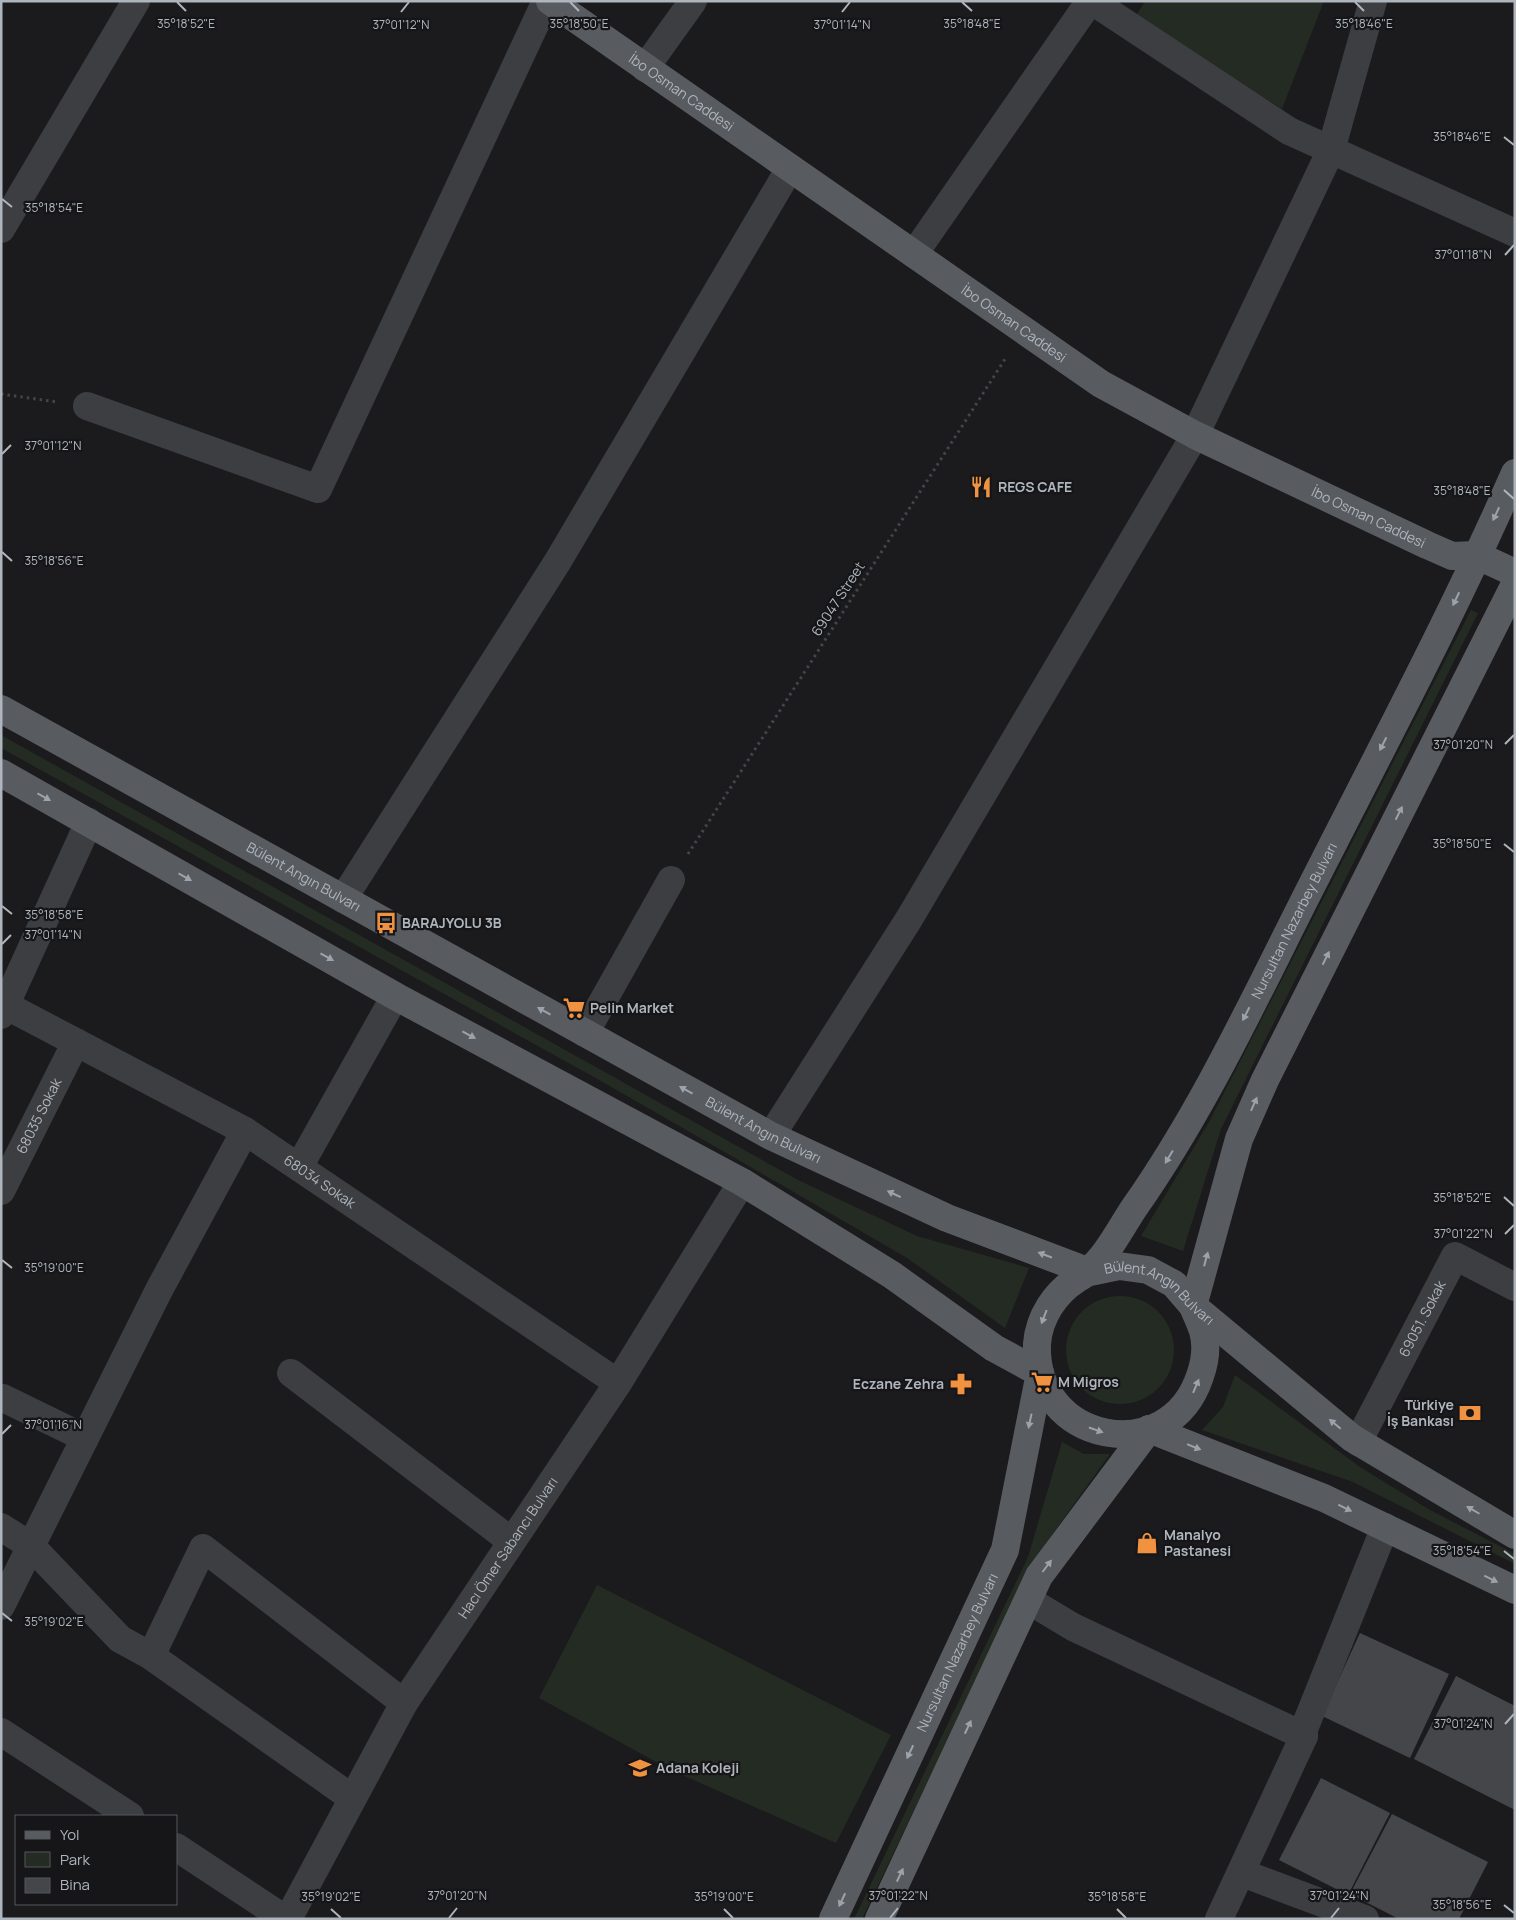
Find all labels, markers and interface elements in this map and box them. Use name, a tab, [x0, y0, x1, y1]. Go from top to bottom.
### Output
text: 35°18'52"E	[157, 15, 215, 32]
text: 35°18'50"E	[550, 15, 609, 32]
text: 35°18'48"E	[943, 15, 1001, 32]
text: 35°18'46"E	[1335, 15, 1393, 32]
text: 37°01'12"N	[372, 16, 430, 33]
text: 37°01'14"N	[814, 16, 870, 33]
street label: İbo Osman Caddesi	[625, 49, 738, 135]
text: 35°18'46"E	[1433, 128, 1491, 145]
text: 35°18'54"E	[25, 199, 83, 216]
text: 37°01'18"N	[1434, 246, 1492, 263]
street label: İbo Osman Caddesi	[958, 280, 1071, 366]
text: 37°01'12"N	[24, 437, 82, 454]
restaurant icon: REGS CAFE	[968, 474, 994, 500]
place label: REGS CAFE	[998, 477, 1072, 496]
street label: İbo Osman Caddesi	[1309, 482, 1429, 552]
text: 35°18'48"E	[1433, 482, 1491, 499]
one-way arrow	[1491, 507, 1499, 521]
text: 35°18'56"E	[24, 552, 84, 569]
street label: 69047 Street	[806, 558, 869, 640]
one-way arrow	[1451, 592, 1459, 606]
text: 37°01'20"N	[1433, 736, 1493, 753]
one-way arrow	[1379, 737, 1387, 751]
one-way arrow	[37, 793, 51, 801]
one-way arrow	[1395, 806, 1404, 821]
text: 35°18'50"E	[1433, 835, 1492, 852]
street label: Bülent Angın Bulvarı	[243, 837, 364, 916]
street label: Nursultan Nazarbey Bulvarı	[1246, 839, 1341, 1002]
one-way arrow	[178, 873, 193, 881]
text: 35°18'58"E	[25, 906, 83, 923]
bus stop icon: BARAJYOLU 3B	[373, 910, 399, 936]
place label: BARAJYOLU 3B	[402, 913, 502, 932]
text: 37°01'14"N	[25, 926, 81, 943]
one-way arrow	[1322, 951, 1330, 966]
one-way arrow	[320, 953, 334, 961]
supermarket icon: Pelin Market	[561, 995, 587, 1021]
place label: Pelin Market	[590, 998, 674, 1017]
one-way arrow	[537, 1007, 552, 1015]
one-way arrow	[1242, 1007, 1250, 1021]
one-way arrow	[462, 1031, 476, 1040]
street label: 68035 Sokak	[11, 1074, 66, 1157]
one-way arrow	[680, 1085, 693, 1094]
street label: Bülent Angın Bulvarı	[702, 1092, 825, 1167]
one-way arrow	[1251, 1097, 1259, 1111]
street label: 68034 Sokak	[280, 1150, 360, 1213]
one-way arrow	[1164, 1150, 1173, 1163]
one-way arrow	[887, 1189, 901, 1197]
text: 35°18'52"E	[1433, 1189, 1491, 1206]
text: 37°01'22"N	[1433, 1225, 1493, 1242]
one-way arrow	[1037, 1251, 1052, 1258]
one-way arrow	[1202, 1251, 1210, 1266]
street label: Bülent Angın Bulvarı	[1102, 1256, 1219, 1329]
text: 35°19'00"E	[24, 1259, 84, 1276]
street label: 69051. Sokak	[1394, 1276, 1450, 1360]
one-way arrow	[1040, 1310, 1048, 1325]
supermarket icon: M Migros	[1029, 1369, 1055, 1395]
pharmacy icon: Eczane Zehra	[948, 1371, 974, 1397]
place label: M Migros	[1058, 1372, 1119, 1391]
place label: Eczane Zehra	[853, 1374, 944, 1393]
one-way arrow	[1192, 1378, 1200, 1393]
place label: Türkiye İş Bankası	[1387, 1395, 1454, 1430]
bank icon: Türkiye İş Bankası	[1457, 1400, 1483, 1426]
one-way arrow	[1026, 1413, 1034, 1429]
text: 37°01'16"N	[24, 1416, 82, 1433]
one-way arrow	[1329, 1419, 1342, 1430]
one-way arrow	[1088, 1427, 1103, 1435]
one-way arrow	[1187, 1443, 1202, 1451]
street label: Hacı Ömer Sabancı Bulvarı	[453, 1473, 562, 1622]
one-way arrow	[1338, 1504, 1352, 1512]
one-way arrow	[1466, 1506, 1479, 1515]
place label: Manalyo Pastanesi	[1164, 1525, 1231, 1560]
shop icon: Manalyo Pastanesi	[1134, 1530, 1160, 1556]
text: 35°18'54"E	[1433, 1542, 1491, 1559]
one-way arrow	[1041, 1560, 1052, 1573]
street label: Nursultan Nazarbey Bulvarı	[912, 1570, 1002, 1735]
one-way arrow	[1484, 1575, 1498, 1583]
text: 35°19'02"E	[24, 1613, 84, 1630]
text: 37°01'24"N	[1434, 1715, 1492, 1732]
one-way arrow	[965, 1720, 973, 1734]
one-way arrow	[906, 1745, 915, 1760]
school or university icon: Adana Koleji	[627, 1755, 653, 1781]
place label: Adana Koleji	[656, 1758, 739, 1777]
legend	[15, 1815, 178, 1905]
text: Yol	[60, 1824, 80, 1845]
text: Park	[60, 1849, 90, 1870]
one-way arrow	[896, 1868, 904, 1882]
text: Bina	[60, 1874, 90, 1895]
text: 37°01'20"N	[427, 1887, 487, 1904]
text: 37°01'22"N	[868, 1887, 928, 1904]
text: 37°01'24"N	[1310, 1887, 1368, 1904]
text: 35°19'02"E	[301, 1888, 361, 1905]
text: 35°19'00"E	[694, 1888, 754, 1905]
text: 35°18'58"E	[1088, 1888, 1146, 1905]
one-way arrow	[837, 1893, 845, 1907]
text: 35°18'56"E	[1432, 1896, 1492, 1913]

